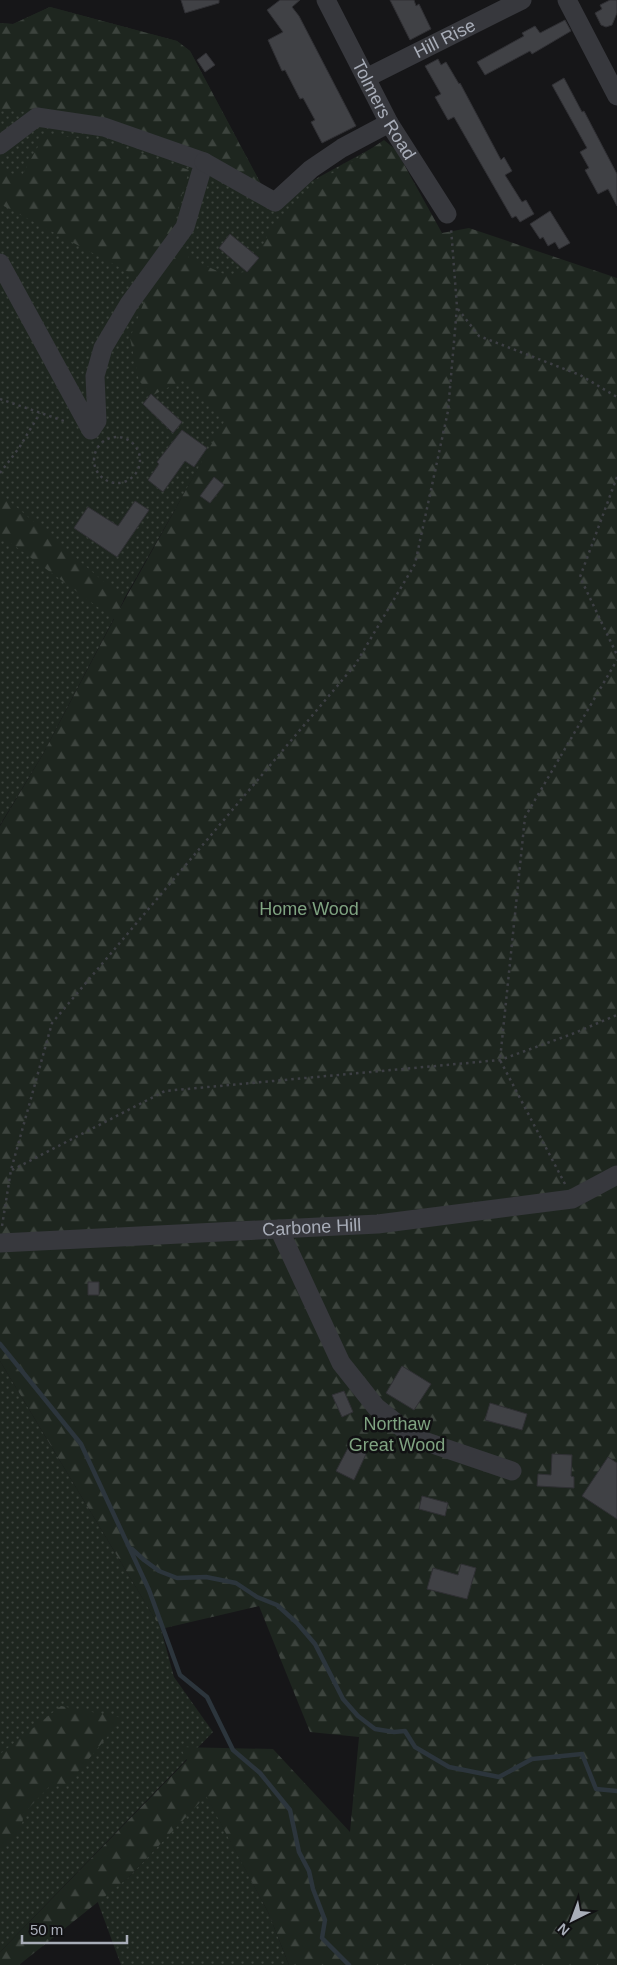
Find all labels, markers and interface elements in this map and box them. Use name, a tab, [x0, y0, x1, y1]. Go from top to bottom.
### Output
street label: Hill Rise	[411, 15, 479, 62]
street label: Tolmers Road	[348, 56, 420, 163]
park label: Home Wood	[259, 899, 359, 919]
street label: Carbone Hill	[262, 1215, 362, 1240]
park label: Northaw Great Wood	[349, 1414, 445, 1455]
north arrow	[547, 1895, 597, 1945]
scale bar	[22, 1912, 128, 1944]
text: N	[554, 1920, 572, 1939]
text: 50 m	[30, 1921, 63, 1938]

